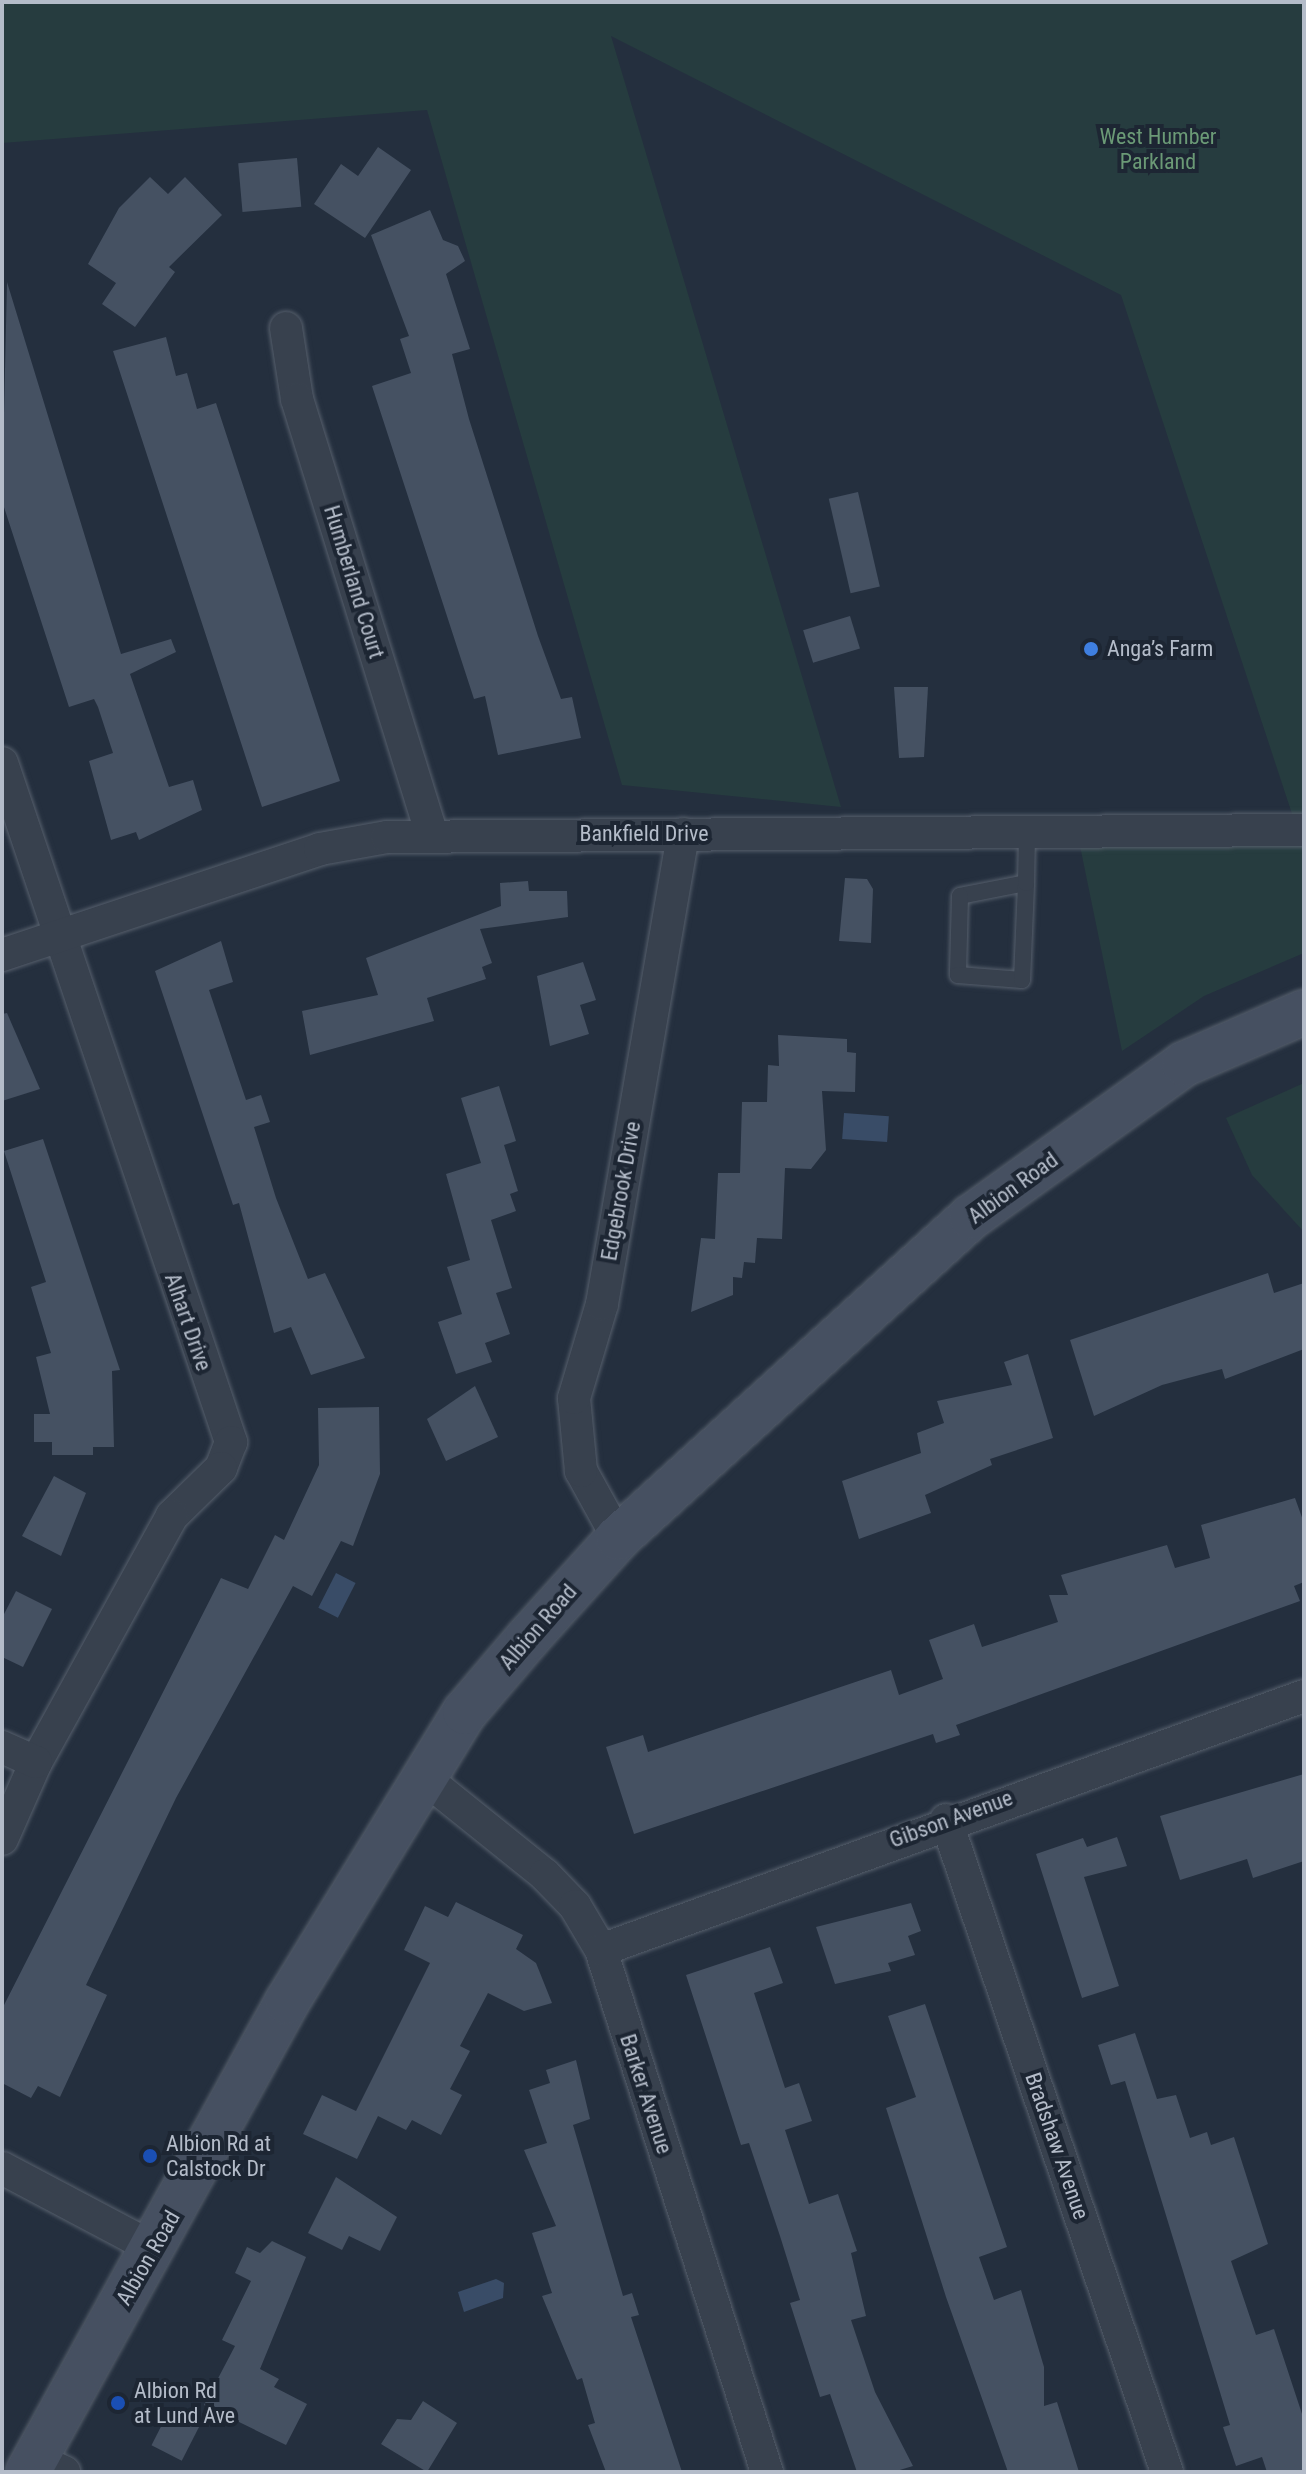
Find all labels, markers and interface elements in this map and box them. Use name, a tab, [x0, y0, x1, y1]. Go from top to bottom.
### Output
park label: West Humber Parkland	[1099, 123, 1217, 174]
street label: Humberland Court	[318, 502, 390, 662]
place label: Anga’s Farm	[1107, 636, 1213, 662]
marker: Anga’s Farm	[1082, 640, 1100, 658]
street label: Bankfield Drive	[579, 821, 709, 847]
street label: Edgebrook Drive	[596, 1119, 646, 1263]
street label: Albion Road	[963, 1147, 1063, 1229]
street label: Alhart Drive	[159, 1270, 217, 1374]
street label: Albion Road	[494, 1579, 582, 1675]
street label: Gibson Avenue	[886, 1785, 1016, 1853]
street label: Barker Avenue	[614, 2031, 678, 2157]
street label: Bradshaw Avenue	[1020, 2069, 1094, 2223]
place label: Albion Rd at Calstock Dr	[166, 2130, 271, 2182]
marker: Albion Rd at Calstock Dr	[141, 2147, 159, 2165]
street label: Albion Road	[110, 2206, 186, 2310]
place label: Albion Rd at Lund Ave	[134, 2377, 235, 2428]
marker: Albion Rd at Lund Ave	[109, 2394, 127, 2412]

